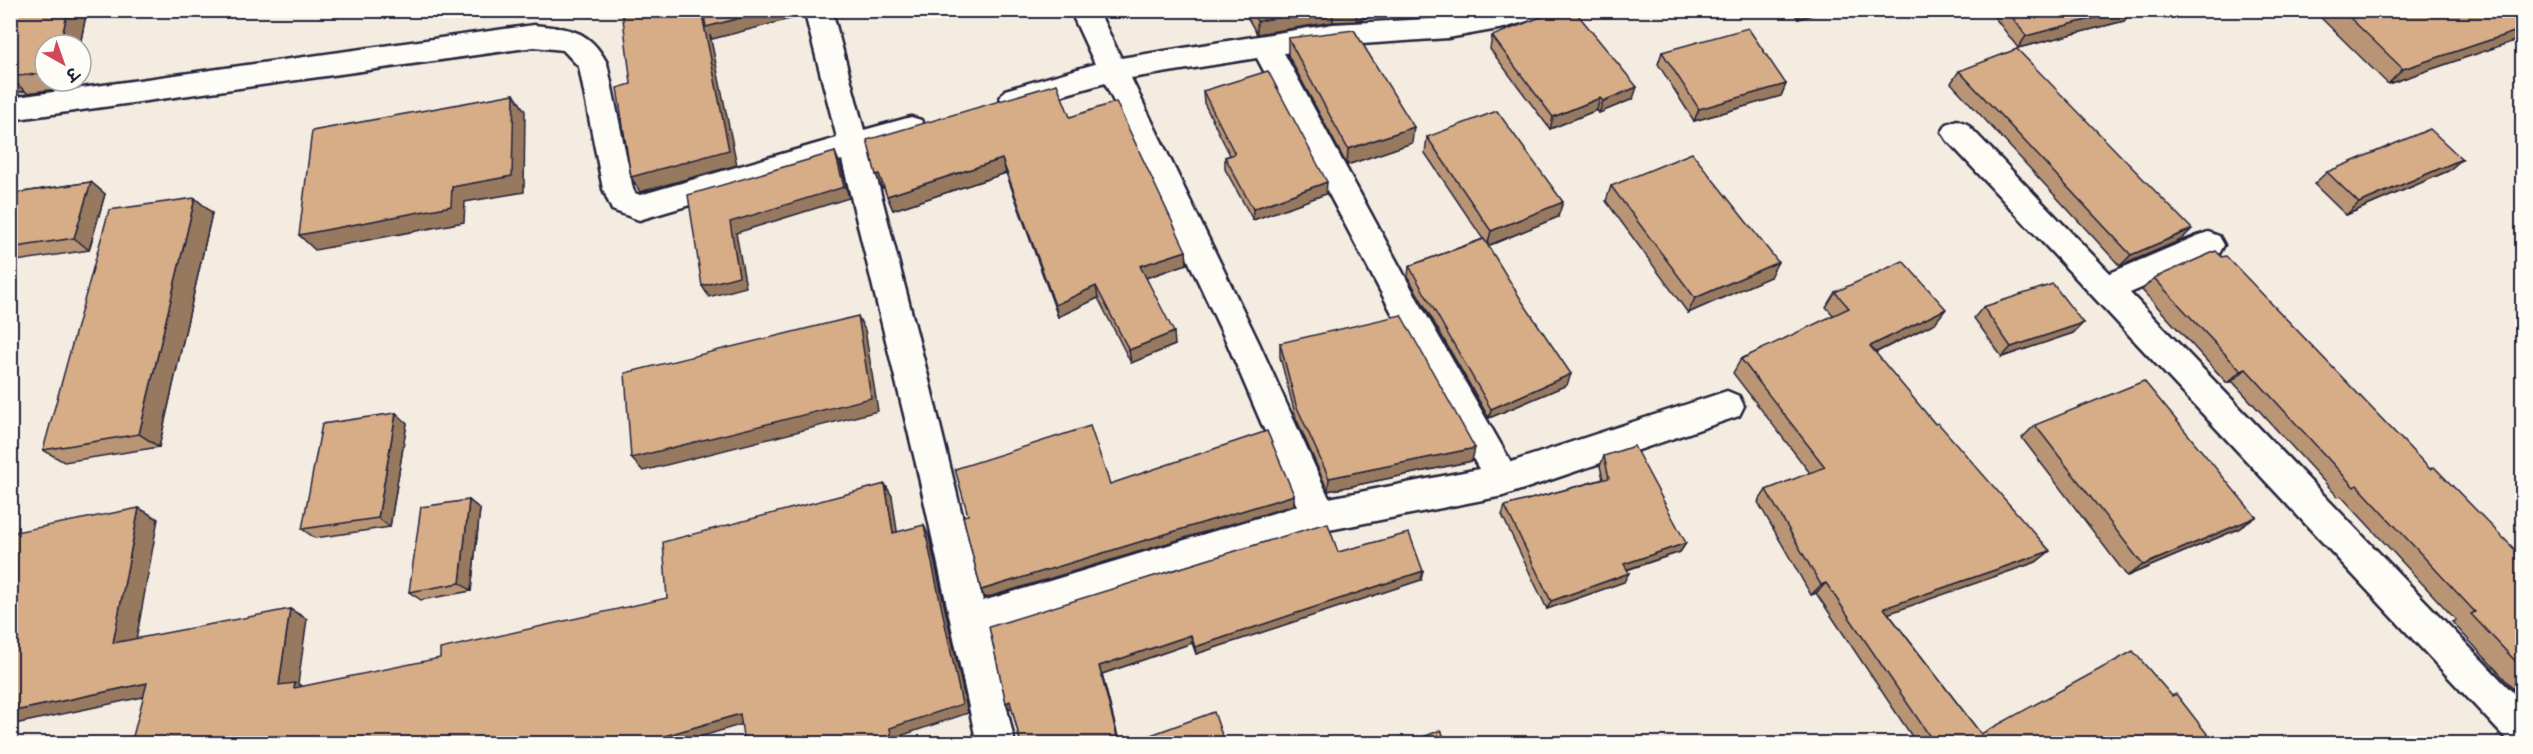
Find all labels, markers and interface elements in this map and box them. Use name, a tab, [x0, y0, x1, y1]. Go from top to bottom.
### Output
north arrow	[33, 33, 93, 93]
text: उ	[60, 61, 83, 85]

